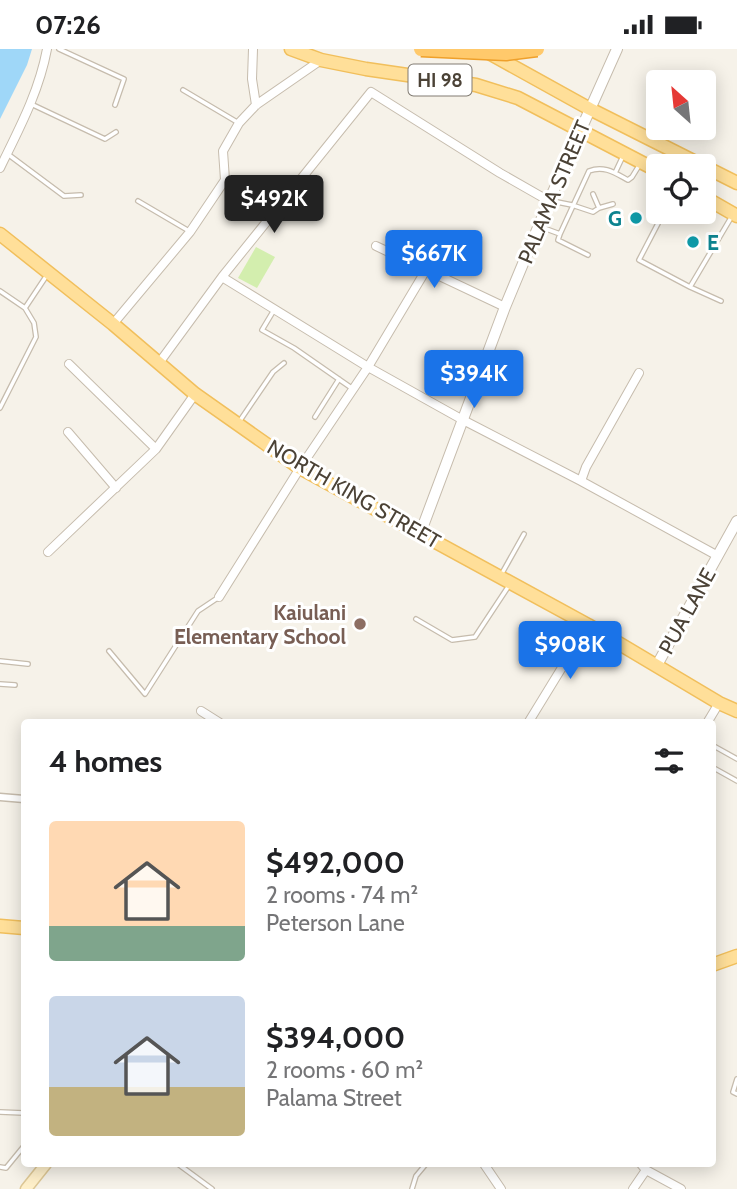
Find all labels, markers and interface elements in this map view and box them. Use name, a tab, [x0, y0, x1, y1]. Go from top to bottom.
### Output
text: 07:26	[35, 9, 101, 41]
road number: HI 98	[408, 65, 472, 95]
north arrow	[646, 70, 716, 140]
map controls	[646, 70, 716, 224]
street label: PALAMA STREET	[513, 117, 595, 267]
button: locate	[646, 154, 716, 224]
pin: $492K	[225, 176, 323, 235]
text: $492K	[240, 184, 308, 212]
place label: G	[608, 206, 622, 231]
marker: G	[628, 210, 644, 226]
place label: E	[707, 230, 719, 255]
pin: $667K	[385, 231, 483, 290]
marker: E	[685, 234, 701, 250]
text: $667K	[401, 239, 467, 267]
pin: $394K	[425, 351, 523, 410]
text: $394K	[440, 359, 508, 387]
street label: NORTH KING STREET	[263, 434, 445, 554]
street label: PUA LANE	[653, 564, 721, 658]
place label: Kaiulani Elementary School	[174, 600, 346, 649]
marker: Kaiulani Elementary School	[352, 616, 368, 632]
pin: $908K	[521, 621, 619, 681]
text: $908K	[535, 630, 605, 658]
icon: filters	[650, 742, 688, 780]
text: 4 homes	[49, 743, 162, 780]
text: $492,000	[266, 844, 405, 881]
icon: home	[105, 849, 189, 933]
text: 2 rooms · 74 m²	[266, 881, 418, 909]
text: Peterson Lane	[266, 909, 405, 937]
text: $394,000	[266, 1019, 405, 1056]
icon: home	[105, 1024, 189, 1108]
text: 2 rooms · 60 m²	[266, 1056, 423, 1084]
text: Palama Street	[266, 1084, 402, 1112]

